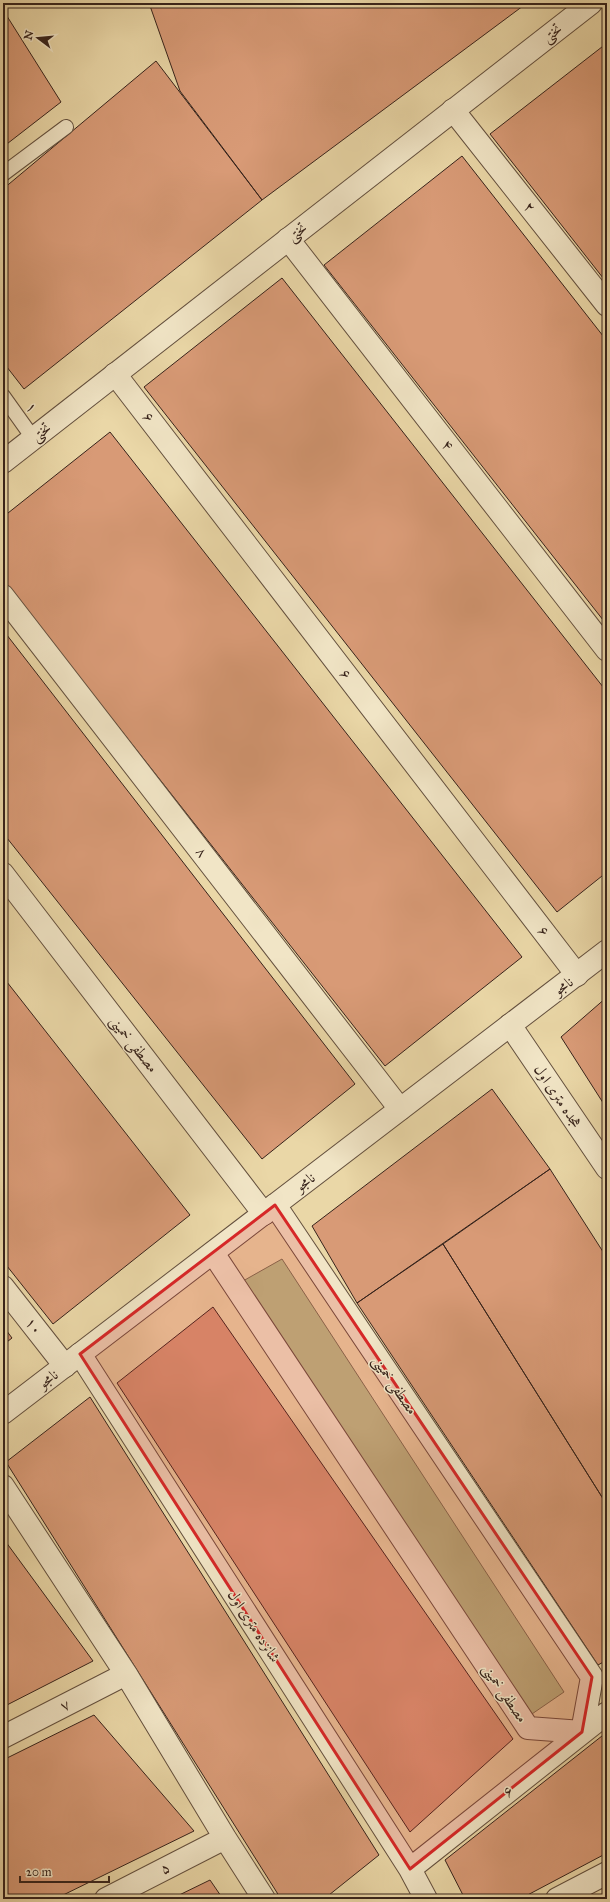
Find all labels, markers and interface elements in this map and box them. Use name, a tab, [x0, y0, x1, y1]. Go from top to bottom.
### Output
north arrow	[18, 18, 58, 58]
street label: تختی	[538, 20, 567, 48]
text: N	[21, 28, 37, 42]
street label: ۲	[520, 198, 540, 216]
street label: تختی	[283, 219, 312, 247]
street label: ۱	[22, 398, 42, 416]
street label: ۶	[139, 408, 159, 426]
street label: تختی	[27, 419, 56, 447]
street label: ۴	[438, 436, 458, 454]
street label: ۶	[336, 665, 356, 683]
street label: ۸	[192, 843, 212, 861]
street label: ۶	[534, 922, 554, 940]
street label: نامجو	[548, 973, 577, 1000]
street label: مصطفی خمینی	[105, 1012, 162, 1077]
street label: هجده متری اول	[530, 1061, 586, 1131]
street label: نامجو	[290, 1169, 319, 1197]
street label: ۱۰	[22, 1314, 46, 1338]
street label: مصطفی خمینی	[367, 1352, 421, 1419]
street label: نامجو	[33, 1366, 62, 1394]
street label: شانزده متری اول	[224, 1586, 284, 1666]
street label: مصطفی خمینی	[477, 1660, 531, 1727]
street label: ۷	[57, 1695, 73, 1715]
street label: ۶	[499, 1781, 517, 1801]
scale bar	[20, 1858, 109, 1884]
street label: ۵	[157, 1858, 173, 1878]
text: 20 m	[26, 1865, 52, 1879]

